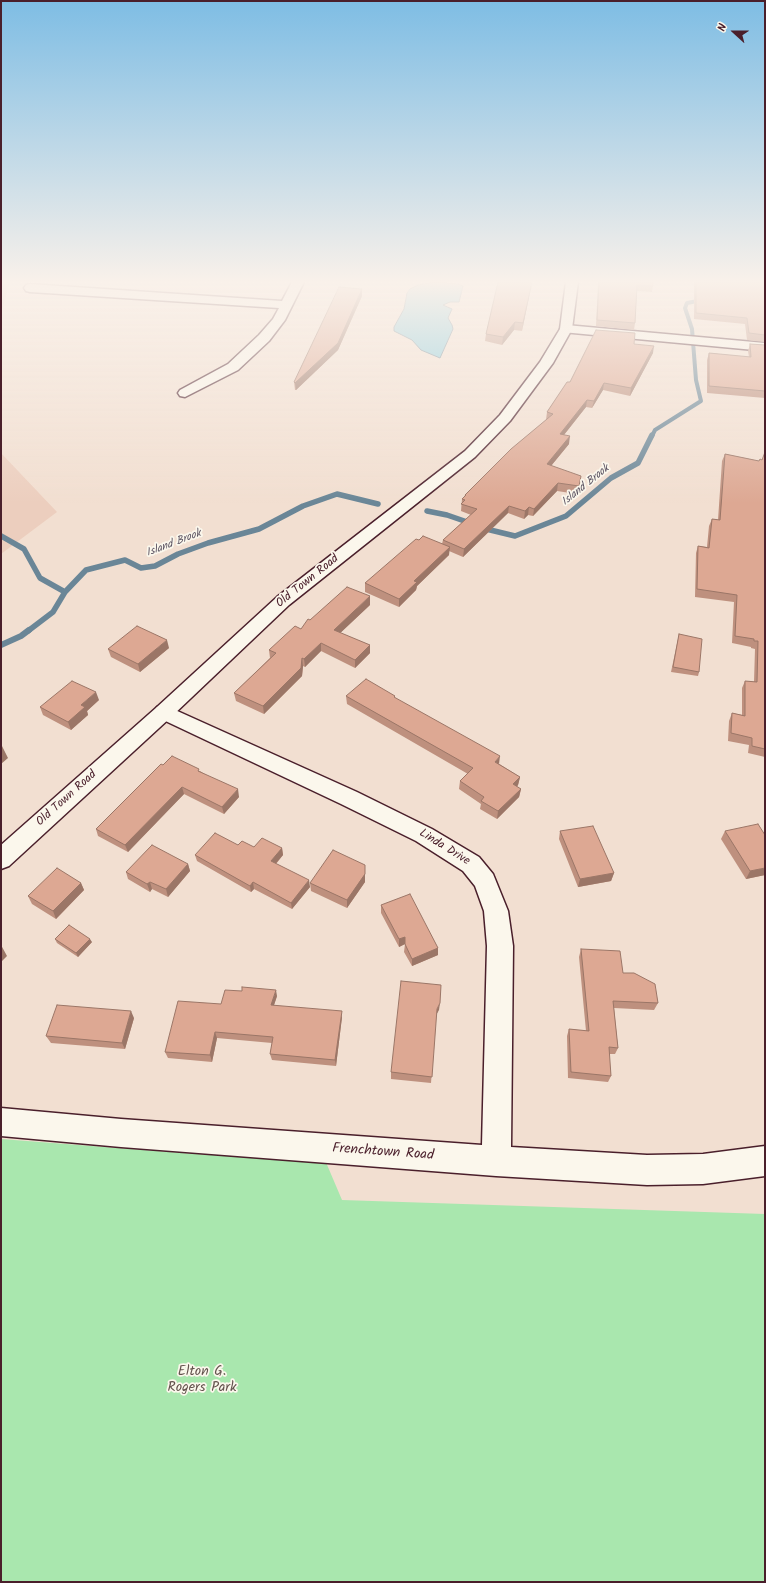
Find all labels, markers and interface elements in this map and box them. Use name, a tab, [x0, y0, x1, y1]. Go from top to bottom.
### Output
north arrow	[714, 12, 754, 52]
text: N	[713, 21, 732, 34]
water label: Island Brook	[560, 463, 612, 509]
water label: Island Brook	[145, 528, 203, 560]
street label: Old Town Road	[274, 552, 342, 612]
street label: Old Town Road	[34, 768, 100, 830]
street label: Linda Drive	[416, 827, 472, 869]
street label: Frenchtown Road	[332, 1141, 434, 1165]
park label: Elton G. Rogers Park	[167, 1365, 237, 1398]

